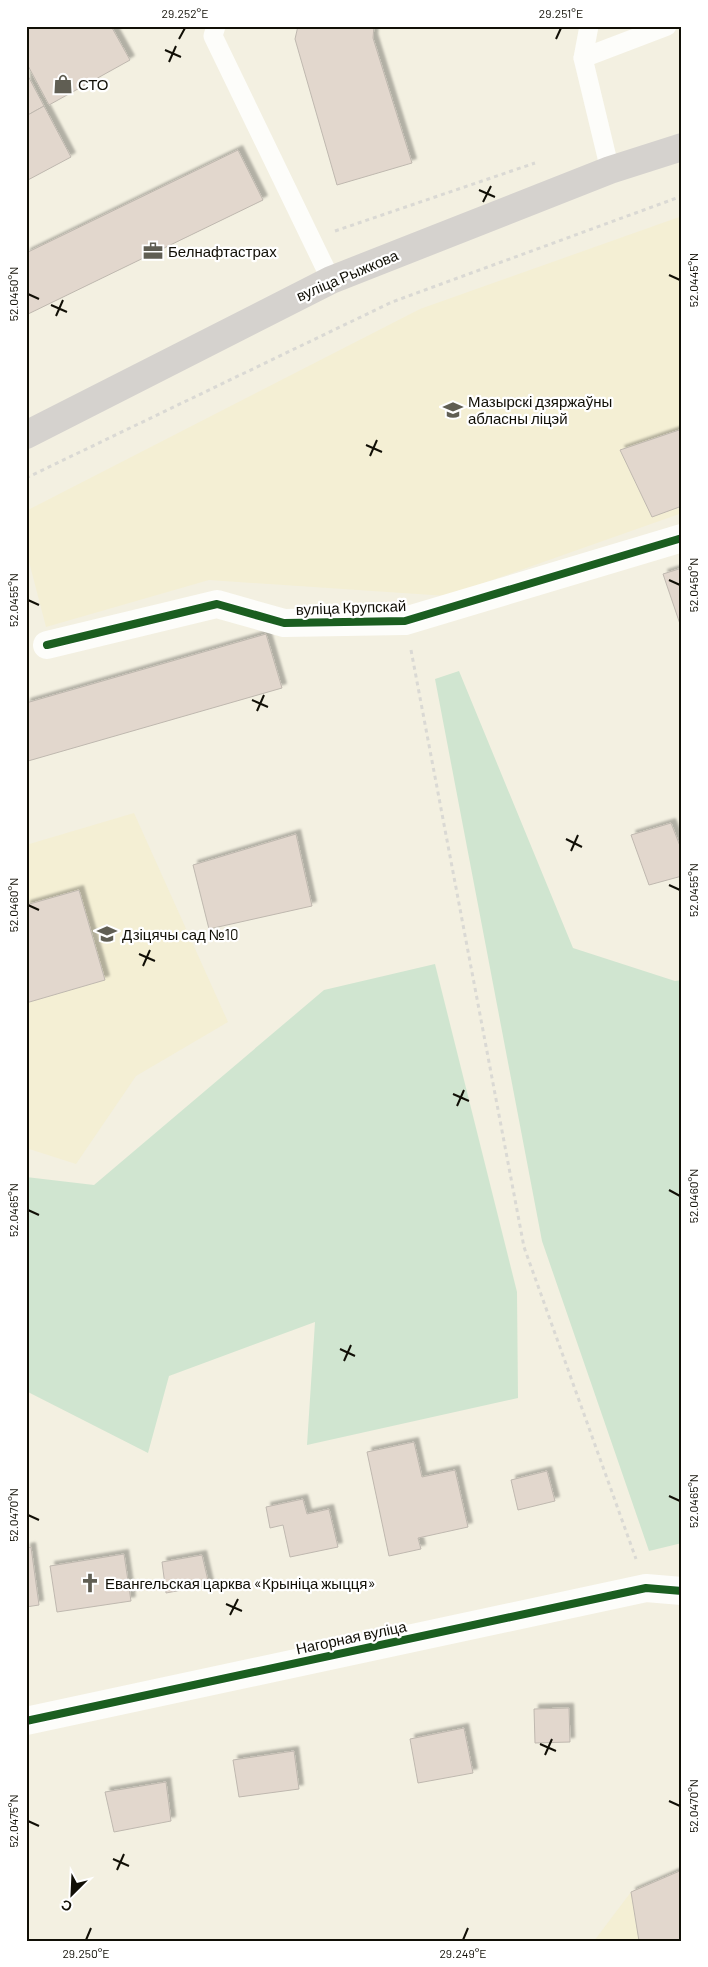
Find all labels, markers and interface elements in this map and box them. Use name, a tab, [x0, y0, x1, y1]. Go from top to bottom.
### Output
text: 29.252°E	[162, 6, 208, 20]
text: 29.251°E	[539, 6, 583, 20]
shop icon: СТО	[52, 73, 74, 95]
place label: СТО	[78, 75, 109, 93]
office icon: Белнафтастрах	[142, 240, 164, 262]
place label: Белнафтастрах	[168, 242, 277, 260]
street label: вуліца Рыжкова	[293, 245, 401, 305]
text: 52.0445°N	[686, 253, 700, 307]
text: 52.0450°N	[6, 267, 20, 321]
place label: Мазырскі дзяржаўны абласны ліцэй	[468, 392, 612, 427]
school or university icon: Мазырскі дзяржаўны абласны ліцэй	[442, 399, 464, 421]
text: 52.0450°N	[686, 558, 700, 612]
text: 52.0455°N	[6, 573, 20, 627]
street label: вуліца Крупскай	[295, 596, 407, 618]
text: 52.0455°N	[686, 863, 700, 917]
text: 52.0460°N	[6, 878, 20, 932]
school or university icon: Дзіцячы сад №10	[96, 923, 118, 945]
place label: Дзіцячы сад №10	[122, 925, 239, 943]
text: 52.0460°N	[686, 1169, 700, 1223]
text: 52.0465°N	[6, 1183, 20, 1237]
text: 52.0465°N	[686, 1474, 700, 1528]
text: 52.0470°N	[6, 1488, 20, 1542]
church icon: Евангельская царква «Крыніца жыцця»	[79, 1572, 101, 1594]
place label: Евангельская царква «Крыніца жыцця»	[105, 1574, 376, 1592]
street label: Нагорная вуліца	[294, 1616, 409, 1658]
text: 52.0470°N	[686, 1779, 700, 1833]
text: 52.0475°N	[6, 1794, 20, 1848]
north arrow	[48, 1870, 98, 1920]
text: С	[58, 1897, 75, 1916]
text: 29.250°E	[62, 1946, 110, 1960]
text: 29.249°E	[439, 1946, 487, 1960]

